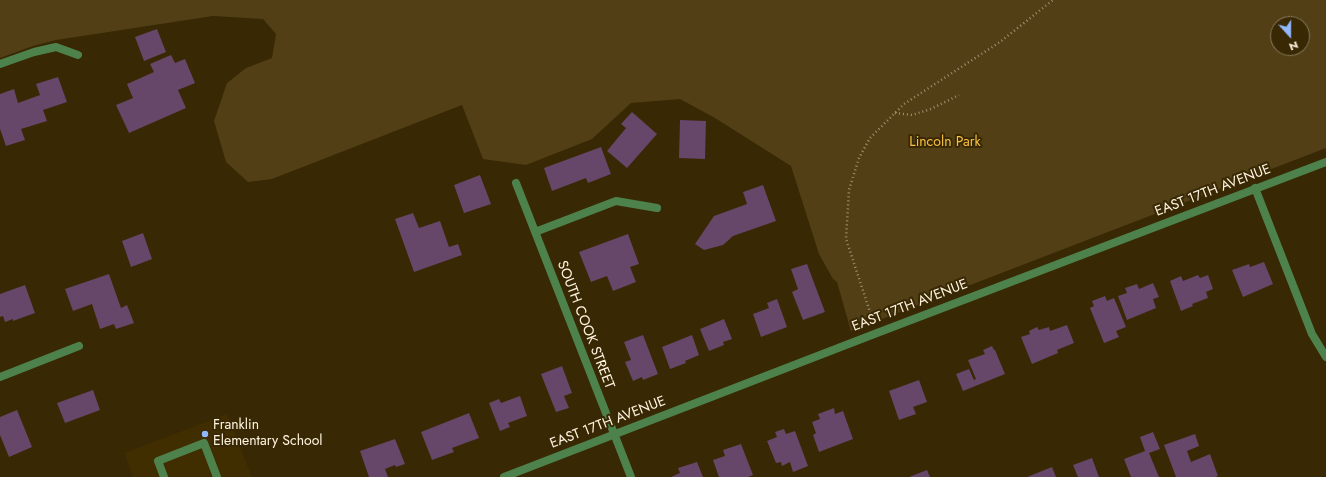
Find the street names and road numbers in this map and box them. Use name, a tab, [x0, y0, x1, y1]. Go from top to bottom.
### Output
street label: EAST 17TH AVENUE	[1153, 161, 1273, 221]
street label: SOUTH COOK STREET	[553, 259, 617, 391]
street label: EAST 17TH AVENUE	[850, 276, 970, 336]
street label: EAST 17TH AVENUE	[548, 393, 668, 453]

